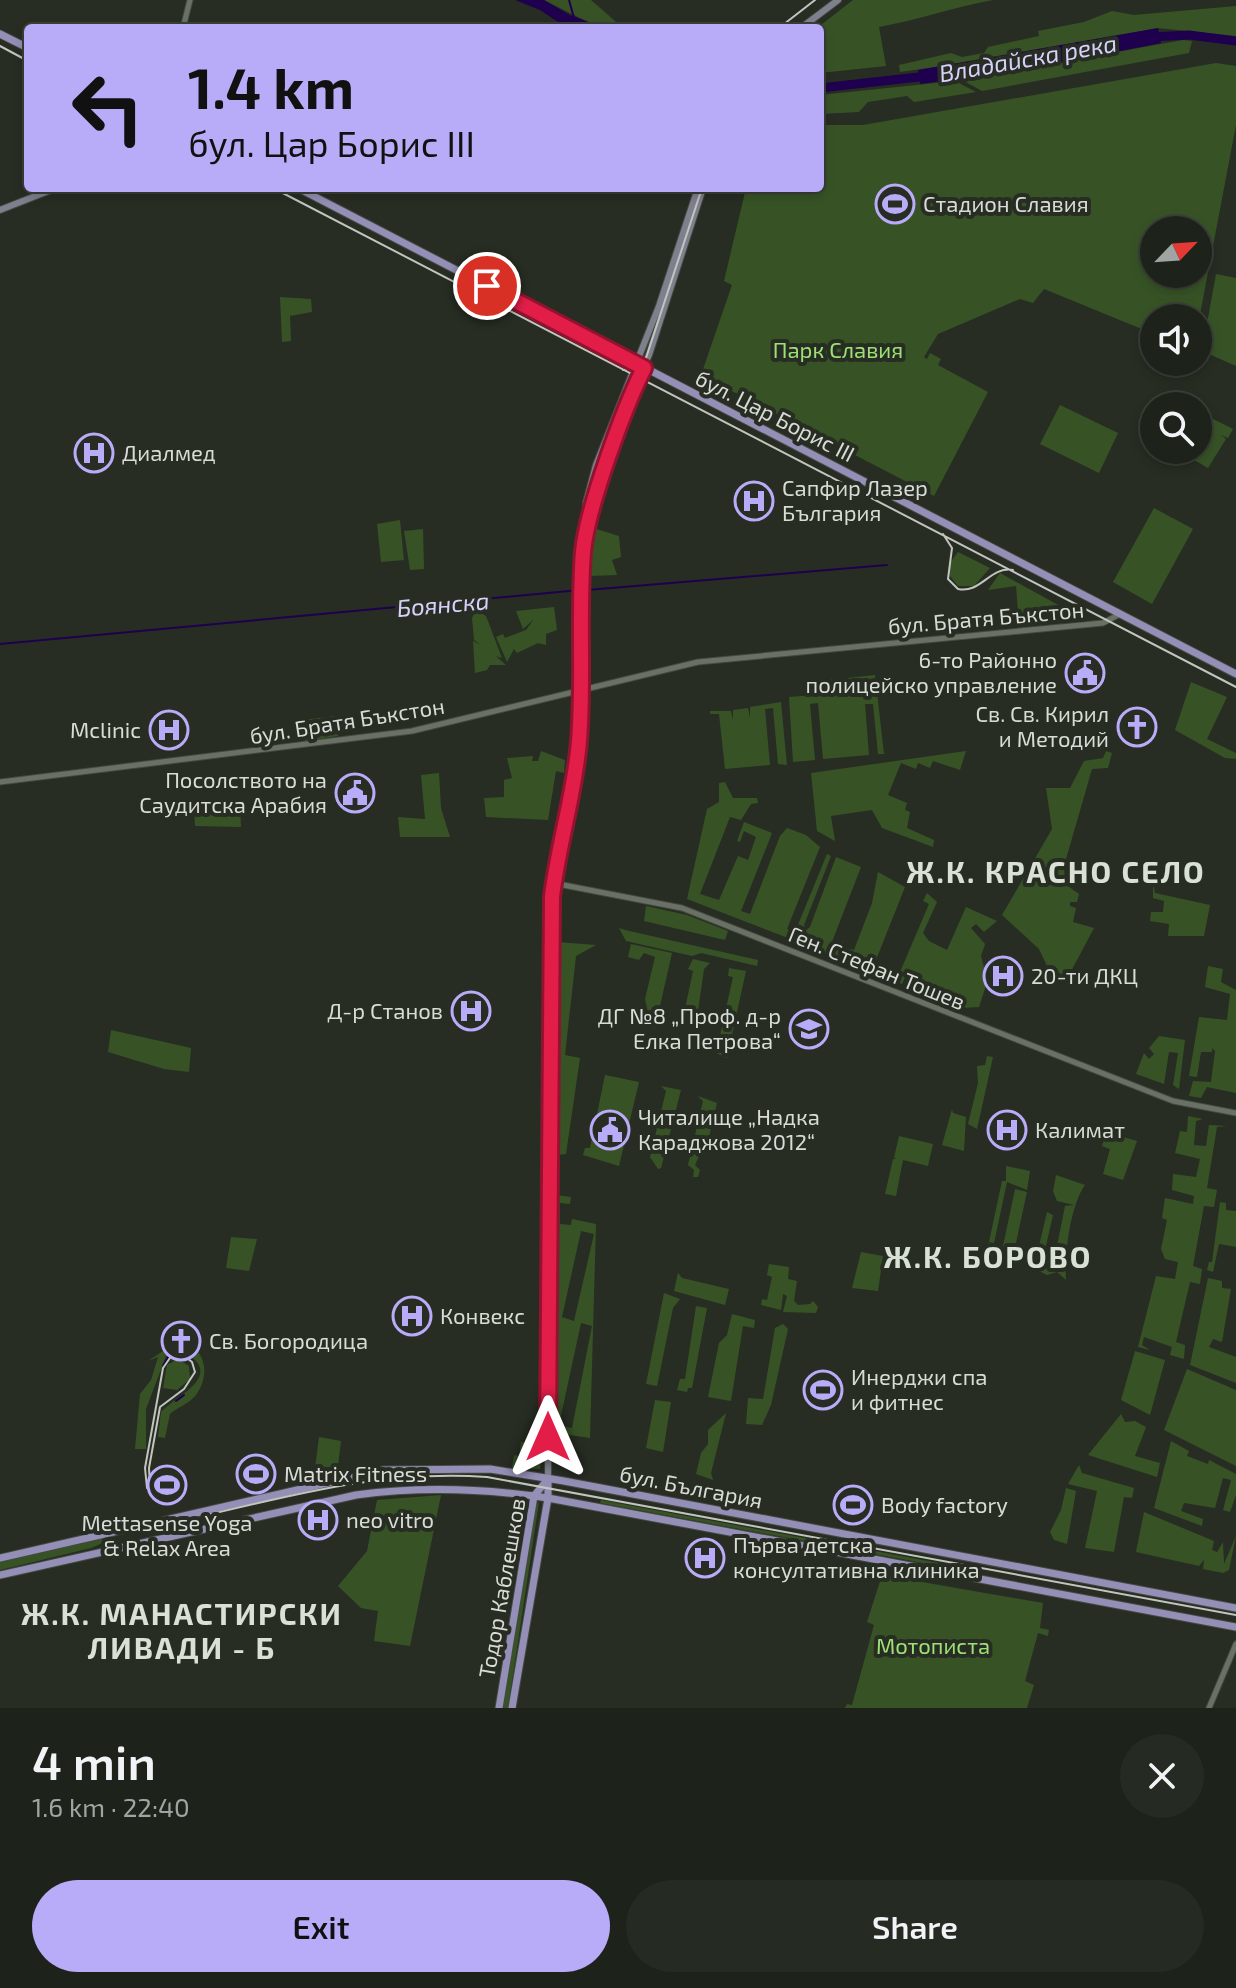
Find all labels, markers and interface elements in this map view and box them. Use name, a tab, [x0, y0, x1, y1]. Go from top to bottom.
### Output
water label: Владайска река	[937, 28, 1119, 87]
text: 1.4 km	[188, 53, 354, 120]
icon: left	[56, 56, 160, 160]
text: бул. Цар Борис III	[188, 121, 475, 164]
sports icon: Стадион Славия	[874, 183, 916, 225]
place label: Стадион Славия	[923, 190, 1089, 216]
north arrow	[1140, 216, 1212, 288]
map controls	[1140, 216, 1212, 464]
pin	[453, 252, 521, 320]
icon: arrive	[465, 264, 509, 308]
button: sound	[1140, 304, 1212, 376]
park label: Парк Славия	[773, 336, 903, 362]
street label: бул. Цар Борис III	[691, 364, 859, 467]
button: search	[1140, 392, 1212, 464]
hospital icon: Диалмед	[73, 432, 115, 474]
place label: Диалмед	[122, 439, 216, 465]
place label: Сапфир Лазер България	[782, 474, 928, 525]
hospital icon: Сапфир Лазер България	[733, 480, 775, 522]
water label: Боянска	[395, 585, 490, 622]
street label: бул. Братя Бъкстон	[887, 595, 1085, 640]
place label: 6-то Районно полицейско управление	[806, 646, 1057, 698]
public building icon: 6-то Районно полицейско управление	[1064, 652, 1106, 694]
street label: бул. Братя Бъкстон	[247, 692, 446, 749]
place label: Св. Св. Кирил и Методий	[975, 700, 1109, 751]
church icon: Св. Св. Кирил и Методий	[1116, 706, 1158, 748]
hospital icon: Mclinic	[148, 709, 190, 751]
place label: Mclinic	[70, 716, 141, 742]
place label: Посолството на Саудитска Арабия	[139, 766, 327, 818]
public building icon: Посолството на Саудитска Арабия	[334, 772, 376, 814]
district label: Ж.К. КРАСНО СЕЛО	[906, 853, 1206, 889]
street label: Ген. Стефан Тошев	[785, 920, 969, 1014]
hospital icon: 20-ти ДКЦ	[982, 955, 1024, 997]
place label: 20-ти ДКЦ	[1031, 962, 1138, 988]
hospital icon: Д-р Станов	[450, 990, 492, 1032]
place label: Д-р Станов	[327, 997, 443, 1023]
place label: ДГ №8 „Проф. д-р Елка Петрова“	[598, 1002, 781, 1053]
school or university icon: ДГ №8 „Проф. д-р Елка Петрова“	[788, 1008, 830, 1050]
place label: Читалище „Надка Караджова 2012“	[638, 1103, 820, 1154]
public building icon: Читалище „Надка Караджова 2012“	[589, 1109, 631, 1151]
hospital icon: Калимат	[986, 1109, 1028, 1151]
place label: Калимат	[1035, 1116, 1125, 1142]
district label: Ж.К. БОРОВО	[884, 1238, 1093, 1274]
hospital icon: Конвекс	[391, 1295, 433, 1337]
place label: Конвекс	[440, 1302, 525, 1328]
church icon: Св. Богородица	[160, 1320, 202, 1362]
place label: Св. Богородица	[209, 1327, 368, 1353]
place label: Инерджи спа и фитнес	[851, 1363, 987, 1414]
sports icon: Инерджи спа и фитнес	[802, 1369, 844, 1411]
position arrow	[506, 1395, 590, 1479]
sports icon: Matrix Fitness	[235, 1453, 277, 1495]
street label: бул. България	[617, 1459, 765, 1514]
place label: Matrix Fitness	[284, 1460, 427, 1486]
sports icon: Mettasense Yoga & Relax Area	[146, 1464, 188, 1506]
sports icon: Body factory	[832, 1484, 874, 1526]
place label: Body factory	[881, 1491, 1008, 1517]
street label: Тодор Каблешков	[472, 1496, 530, 1680]
hospital icon: neo vitro	[297, 1499, 339, 1541]
place label: neo vitro	[346, 1506, 434, 1532]
place label: Mettasense Yoga & Relax Area	[82, 1509, 252, 1560]
place label: Първа детска консултативна клиника	[733, 1531, 980, 1583]
hospital icon: Първа детска консултативна клиника	[684, 1537, 726, 1579]
district label: Ж.К. МАНАСТИРСКИ ЛИВАДИ - Б	[21, 1595, 343, 1665]
park label: Мотописта	[876, 1632, 990, 1658]
text: 4 min	[32, 1732, 156, 1790]
button: close	[1120, 1734, 1204, 1818]
text: 1.6 km · 22:40	[32, 1791, 190, 1822]
button: Exit	[32, 1880, 610, 1972]
button: Share	[626, 1880, 1204, 1972]

